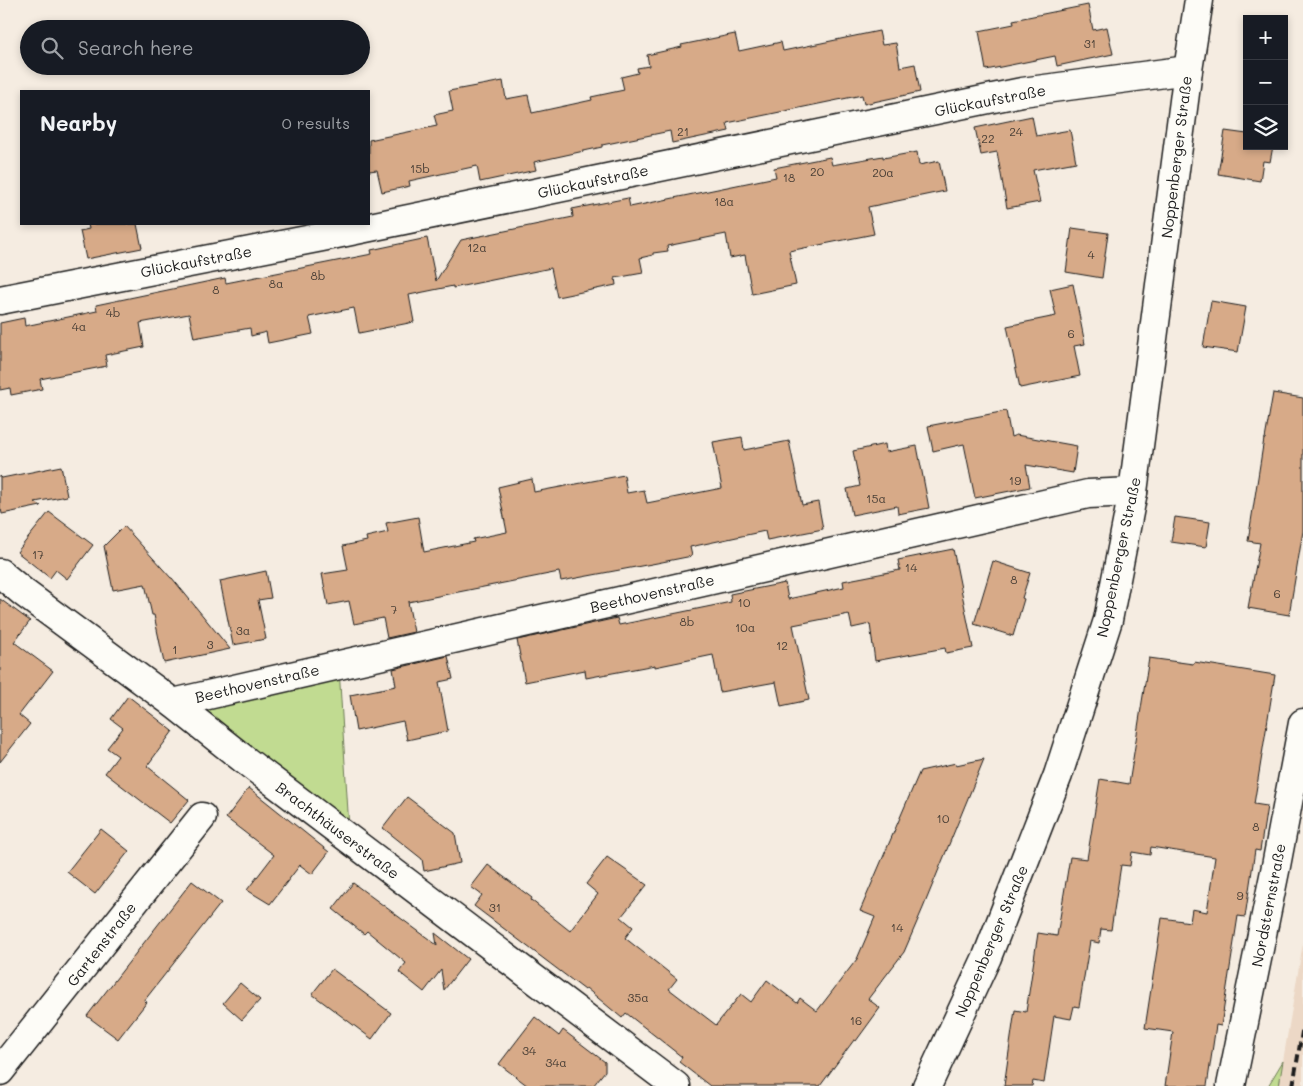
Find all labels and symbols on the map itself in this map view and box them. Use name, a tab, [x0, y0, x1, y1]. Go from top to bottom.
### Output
house number: 31	[1084, 35, 1096, 51]
street label: Noppenberger Straße	[1156, 75, 1196, 239]
street label: Glückaufstraße	[933, 79, 1047, 121]
house number: 21	[677, 123, 689, 139]
house number: 24	[1009, 123, 1023, 139]
house number: 22	[981, 130, 995, 146]
street label: Glückaufstraße	[536, 159, 650, 203]
house number: 15b	[410, 160, 430, 176]
house number: 20	[810, 163, 825, 179]
house number: 20a	[872, 164, 894, 180]
house number: 18	[783, 169, 795, 185]
house number: 18a	[714, 193, 734, 209]
house number: 12a	[467, 239, 487, 255]
street label: Glückaufstraße	[139, 240, 253, 282]
house number: 4	[1087, 246, 1095, 262]
house number: 8b	[311, 267, 325, 283]
house number: 8a	[269, 275, 283, 291]
house number: 8	[212, 281, 220, 297]
house number: 4b	[106, 304, 120, 320]
house number: 4a	[72, 318, 86, 334]
house number: 6	[1067, 325, 1075, 341]
house number: 19	[1009, 472, 1021, 488]
street label: Noppenberger Straße	[1091, 475, 1145, 639]
house number: 15a	[866, 490, 886, 506]
house number: 17	[32, 546, 44, 562]
house number: 14	[905, 559, 917, 575]
street label: Beethovenstraße	[588, 569, 716, 617]
house number: 8	[1010, 571, 1018, 587]
house number: 6	[1273, 585, 1281, 601]
house number: 10	[738, 594, 751, 610]
house number: 7	[391, 601, 398, 617]
house number: 8b	[680, 613, 694, 629]
house number: 10a	[735, 619, 755, 635]
house number: 3a	[236, 622, 250, 638]
house number: 3	[206, 636, 214, 652]
house number: 12	[776, 637, 788, 653]
house number: 1	[172, 641, 178, 657]
street label: Beethovenstraße	[193, 659, 321, 707]
street label: Brachthäuserstraße	[272, 777, 404, 883]
house number: 10	[937, 810, 950, 826]
house number: 8	[1252, 818, 1260, 834]
street label: Nordsternstraße	[1246, 841, 1290, 969]
street label: Noppenberger Straße	[950, 862, 1032, 1020]
house number: 9	[1236, 887, 1244, 903]
street label: Gartenstraße	[62, 898, 140, 990]
house number: 31	[489, 899, 501, 915]
house number: 14	[891, 919, 903, 935]
house number: 35a	[627, 989, 649, 1005]
house number: 16	[850, 1012, 862, 1028]
house number: 34	[522, 1042, 536, 1058]
house number: 34a	[545, 1054, 567, 1070]

